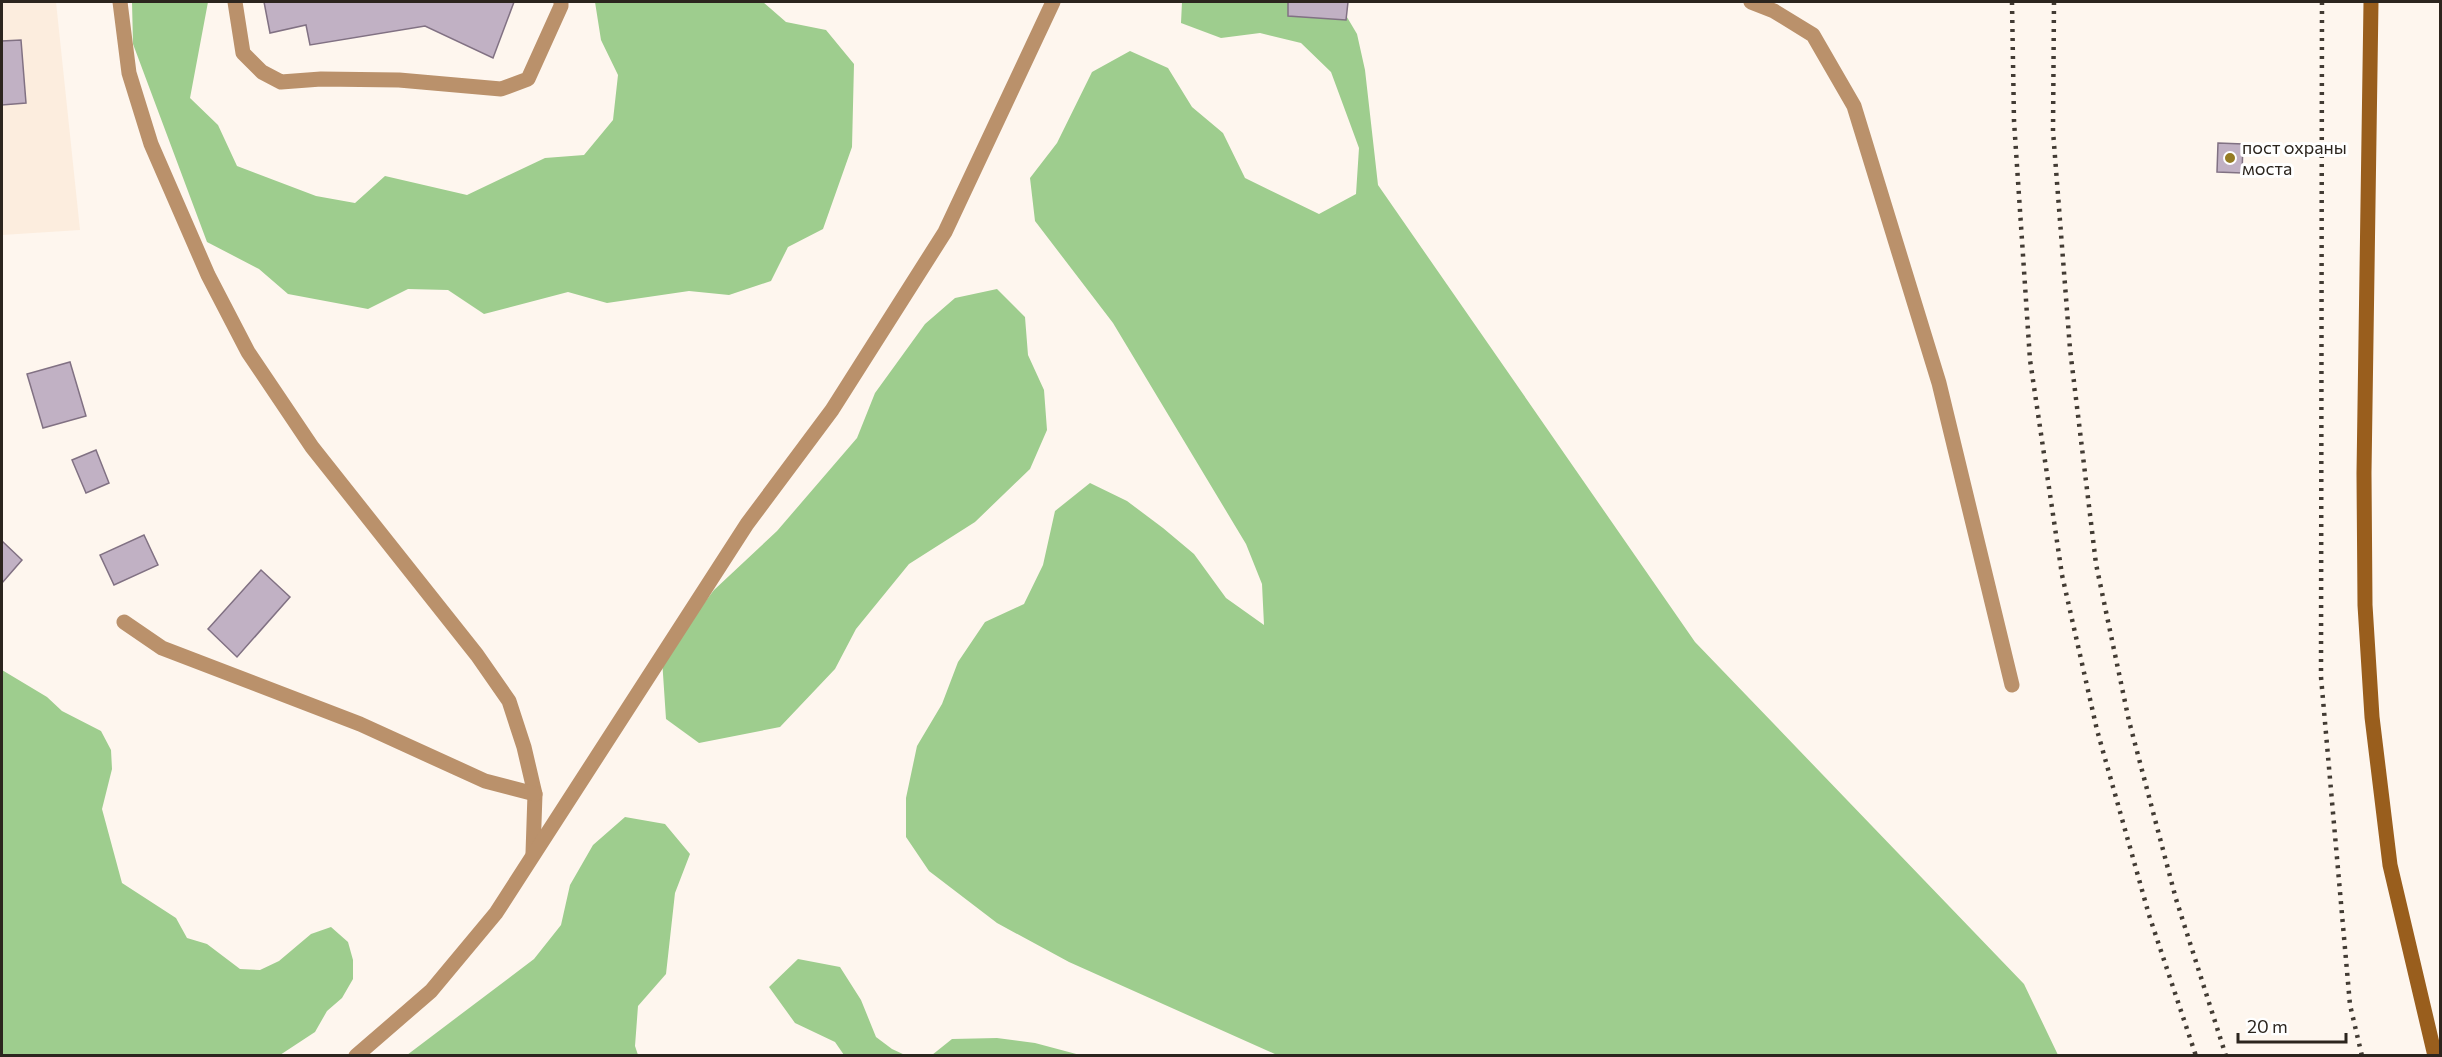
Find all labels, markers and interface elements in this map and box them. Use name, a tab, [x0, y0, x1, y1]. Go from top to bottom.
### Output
place label: пост охраны моста	[2242, 136, 2347, 179]
marker: пост охраны моста	[2223, 151, 2237, 165]
scale bar	[2238, 1006, 2346, 1044]
text: 20 m	[2247, 1015, 2288, 1037]

